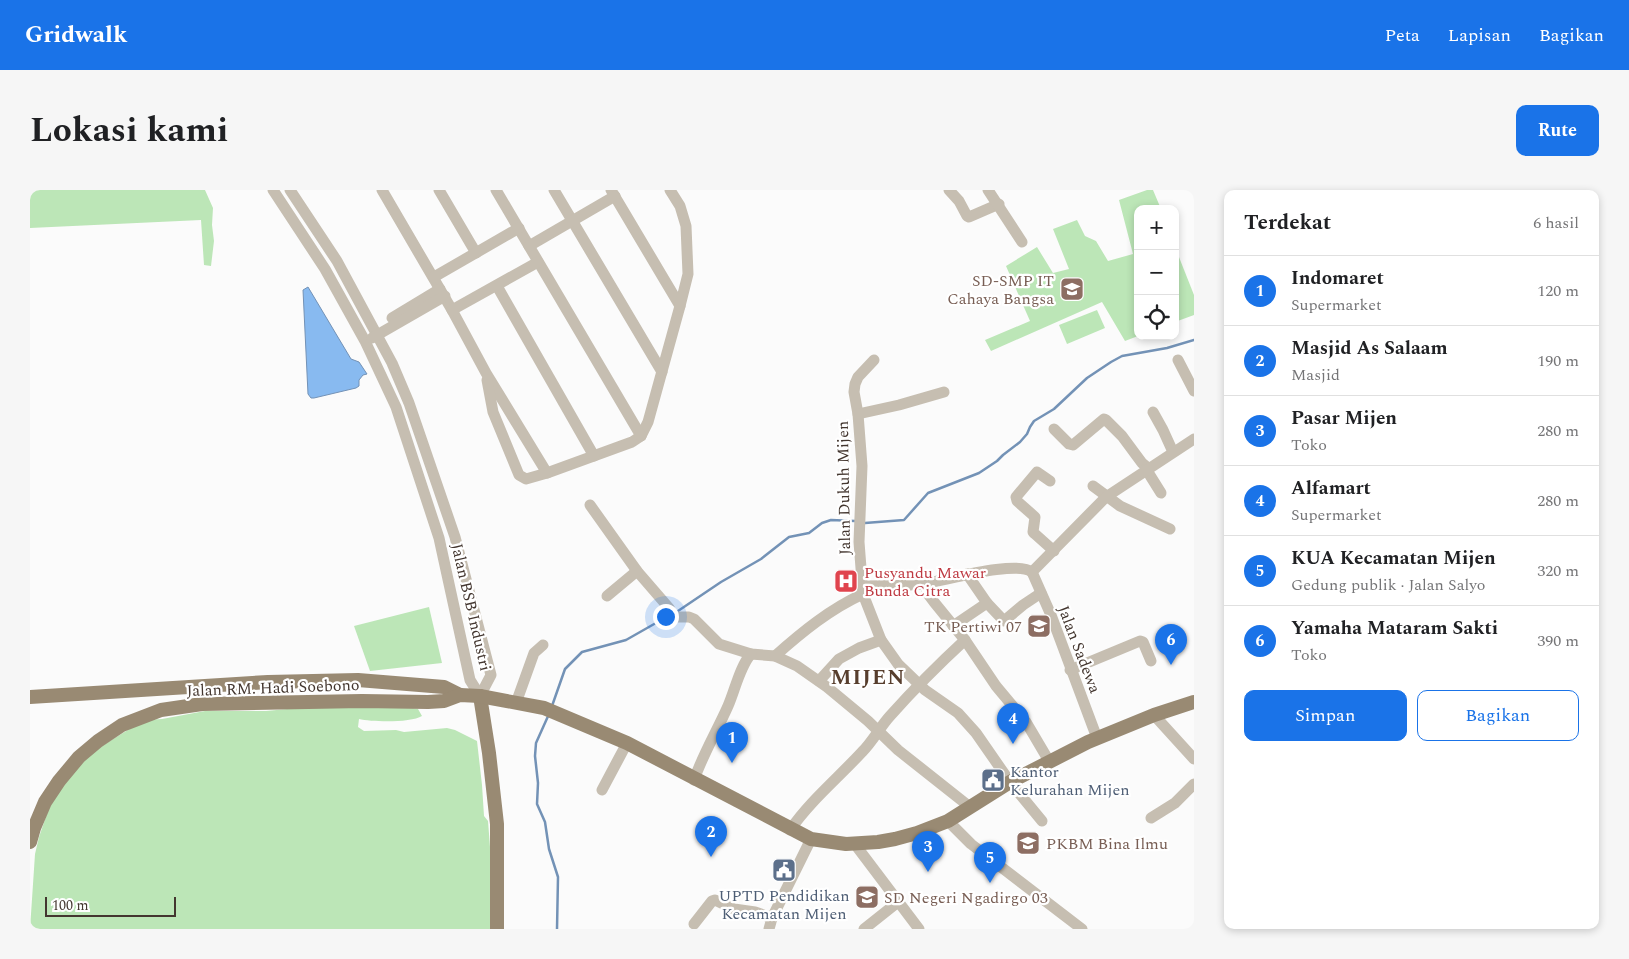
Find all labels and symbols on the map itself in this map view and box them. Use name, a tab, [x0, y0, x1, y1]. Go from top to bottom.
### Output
place label: SD-SMP IT Cahaya Bangsa	[947, 269, 1054, 311]
school or university icon: SD-SMP IT Cahaya Bangsa	[1059, 276, 1085, 302]
street label: Jalan Dukuh Mijen	[831, 421, 857, 555]
street label: Jalan BSB Industri	[445, 541, 497, 673]
place label: Pusyandu Mawar Bunda Citra	[864, 561, 986, 603]
hospital icon: Pusyandu Mawar Bunda Citra	[833, 568, 859, 594]
street label: Jalan Sadewa	[1051, 602, 1107, 697]
your location	[653, 604, 679, 630]
school or university icon: TK Pertiwi 07	[1026, 613, 1052, 639]
place label: TK Pertiwi 07	[924, 615, 1022, 639]
pin: 6	[1155, 624, 1187, 665]
district label: MIJEN	[831, 662, 906, 694]
street label: Jalan RM. Hadi Soebono	[186, 673, 360, 703]
pin: 4	[997, 703, 1029, 744]
pin: 1	[716, 722, 748, 763]
place label: Kantor Kelurahan Mijen	[1010, 760, 1130, 802]
public building icon: Kantor Kelurahan Mijen	[980, 767, 1006, 793]
pin: 2	[695, 816, 727, 857]
school or university icon: PKBM Bina Ilmu	[1015, 830, 1041, 856]
pin: 3	[912, 831, 944, 872]
place label: PKBM Bina Ilmu	[1046, 832, 1168, 856]
pin: 5	[974, 842, 1006, 883]
public building icon: UPTD Pendidikan Kecamatan Mijen	[771, 857, 797, 883]
place label: UPTD Pendidikan Kecamatan Mijen	[718, 884, 850, 926]
school or university icon: SD Negeri Ngadirgo 03	[854, 884, 880, 910]
place label: SD Negeri Ngadirgo 03	[884, 886, 1048, 910]
scale bar	[45, 894, 176, 917]

